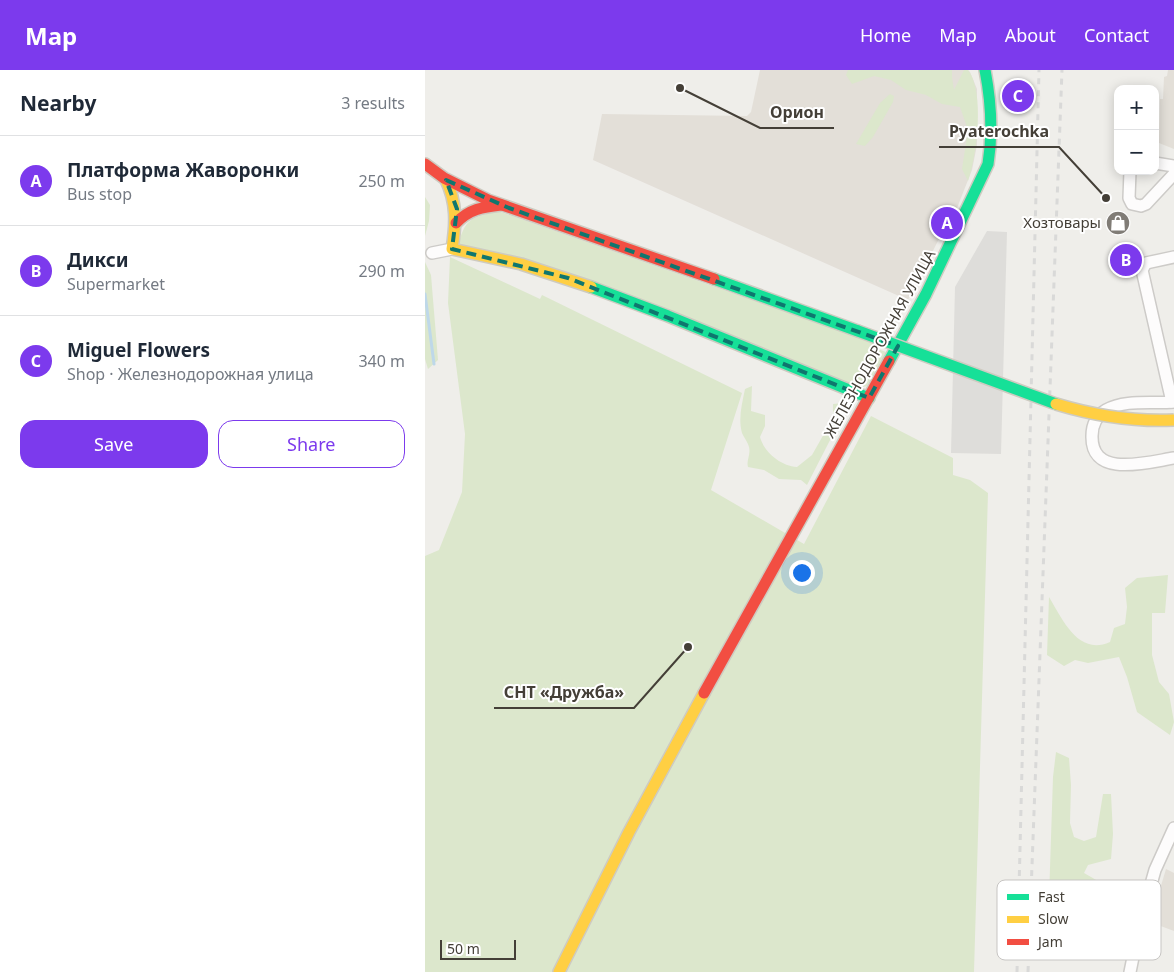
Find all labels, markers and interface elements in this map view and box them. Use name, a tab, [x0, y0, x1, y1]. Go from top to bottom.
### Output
text: Map	[25, 19, 77, 52]
text: Home	[860, 23, 911, 47]
text: Map	[939, 23, 977, 47]
text: About	[1005, 23, 1056, 47]
text: Contact	[1084, 23, 1149, 47]
pin: C	[1002, 77, 1034, 115]
map controls	[1114, 85, 1159, 175]
button: +	[1114, 85, 1159, 130]
text: Nearby	[20, 89, 96, 117]
text: 3 results	[341, 92, 405, 114]
callout: Орион	[760, 97, 834, 128]
text: Орион	[770, 101, 824, 123]
callout: Pyaterochka	[939, 116, 1059, 147]
text: Pyaterochka	[949, 120, 1049, 142]
button: −	[1114, 130, 1159, 175]
text: Платформа Жаворонки	[67, 157, 299, 183]
text: A	[30, 170, 42, 192]
text: 250 m	[358, 170, 405, 192]
text: Bus stop	[67, 183, 132, 205]
pin: A	[931, 204, 963, 242]
shop icon: Хозтовары	[1105, 210, 1131, 236]
place label: Хозтовары	[1023, 212, 1101, 232]
pin: B	[1110, 241, 1142, 279]
street label: ЖЕЛЕЗНОДОРОЖНАЯ УЛИЦА	[819, 245, 940, 441]
text: Дикси	[67, 247, 129, 273]
text: B	[31, 260, 41, 282]
text: 290 m	[358, 260, 405, 282]
text: Supermarket	[67, 273, 165, 295]
text: Miguel Flowers	[67, 337, 210, 363]
text: C	[31, 350, 41, 372]
text: 340 m	[358, 350, 405, 372]
text: Shop · Железнодорожная улица	[67, 363, 314, 385]
button: Save	[20, 420, 208, 468]
button: Share	[218, 420, 405, 468]
your location	[789, 560, 815, 586]
callout: СНТ «Дружба»	[494, 677, 634, 708]
text: СНТ «Дружба»	[504, 681, 624, 703]
legend	[997, 880, 1161, 960]
text: Fast	[1038, 887, 1065, 906]
text: Slow	[1038, 909, 1069, 928]
text: Jam	[1036, 932, 1063, 951]
scale bar	[440, 937, 516, 960]
text: 50 m	[447, 939, 480, 958]

